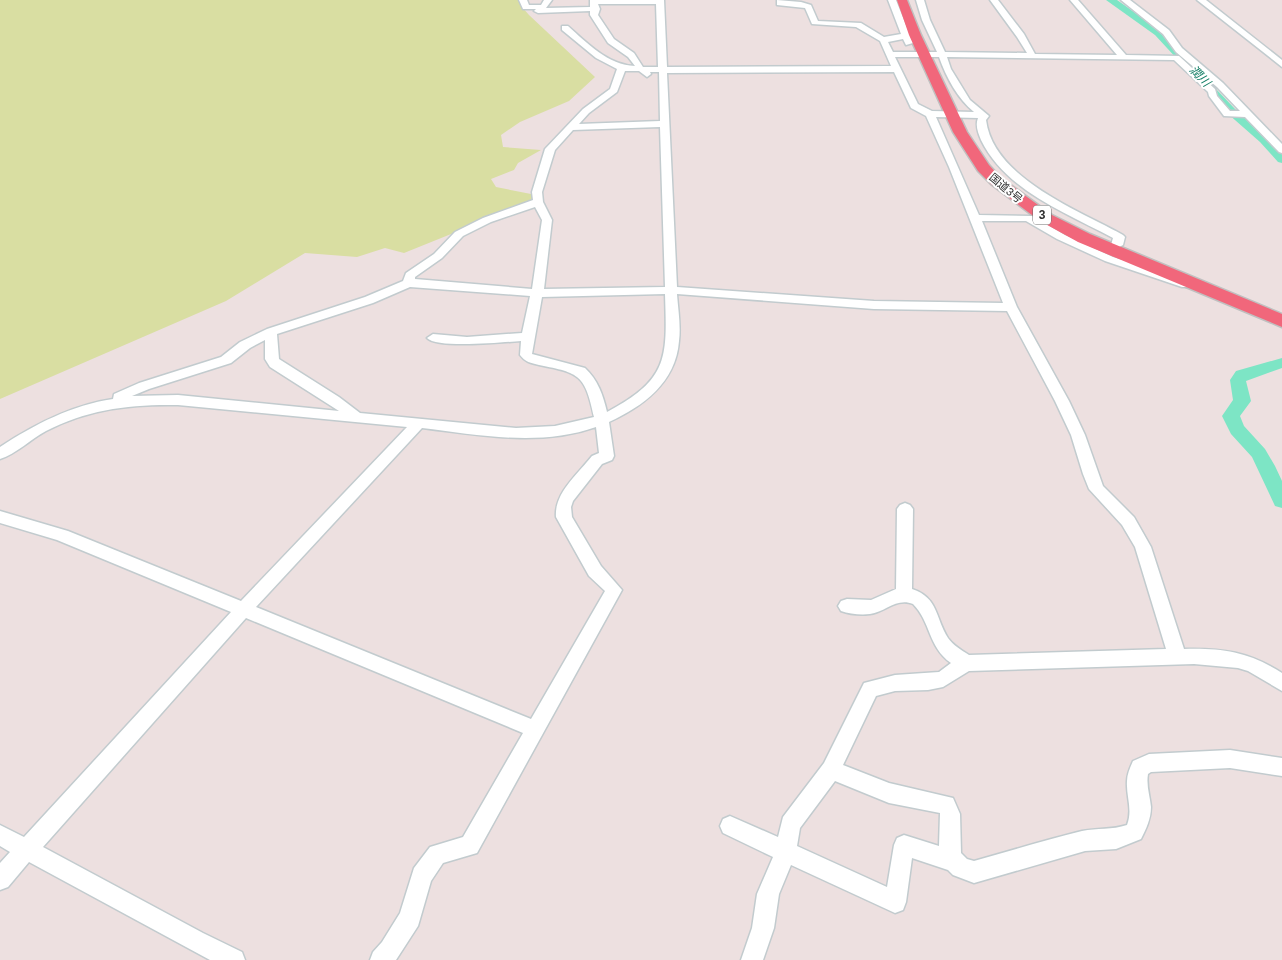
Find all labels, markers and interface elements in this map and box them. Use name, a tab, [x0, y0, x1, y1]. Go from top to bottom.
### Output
water label: 潤川	[1187, 62, 1215, 91]
street label: 国道3号	[987, 171, 1025, 205]
road number: 3	[1033, 206, 1051, 224]

